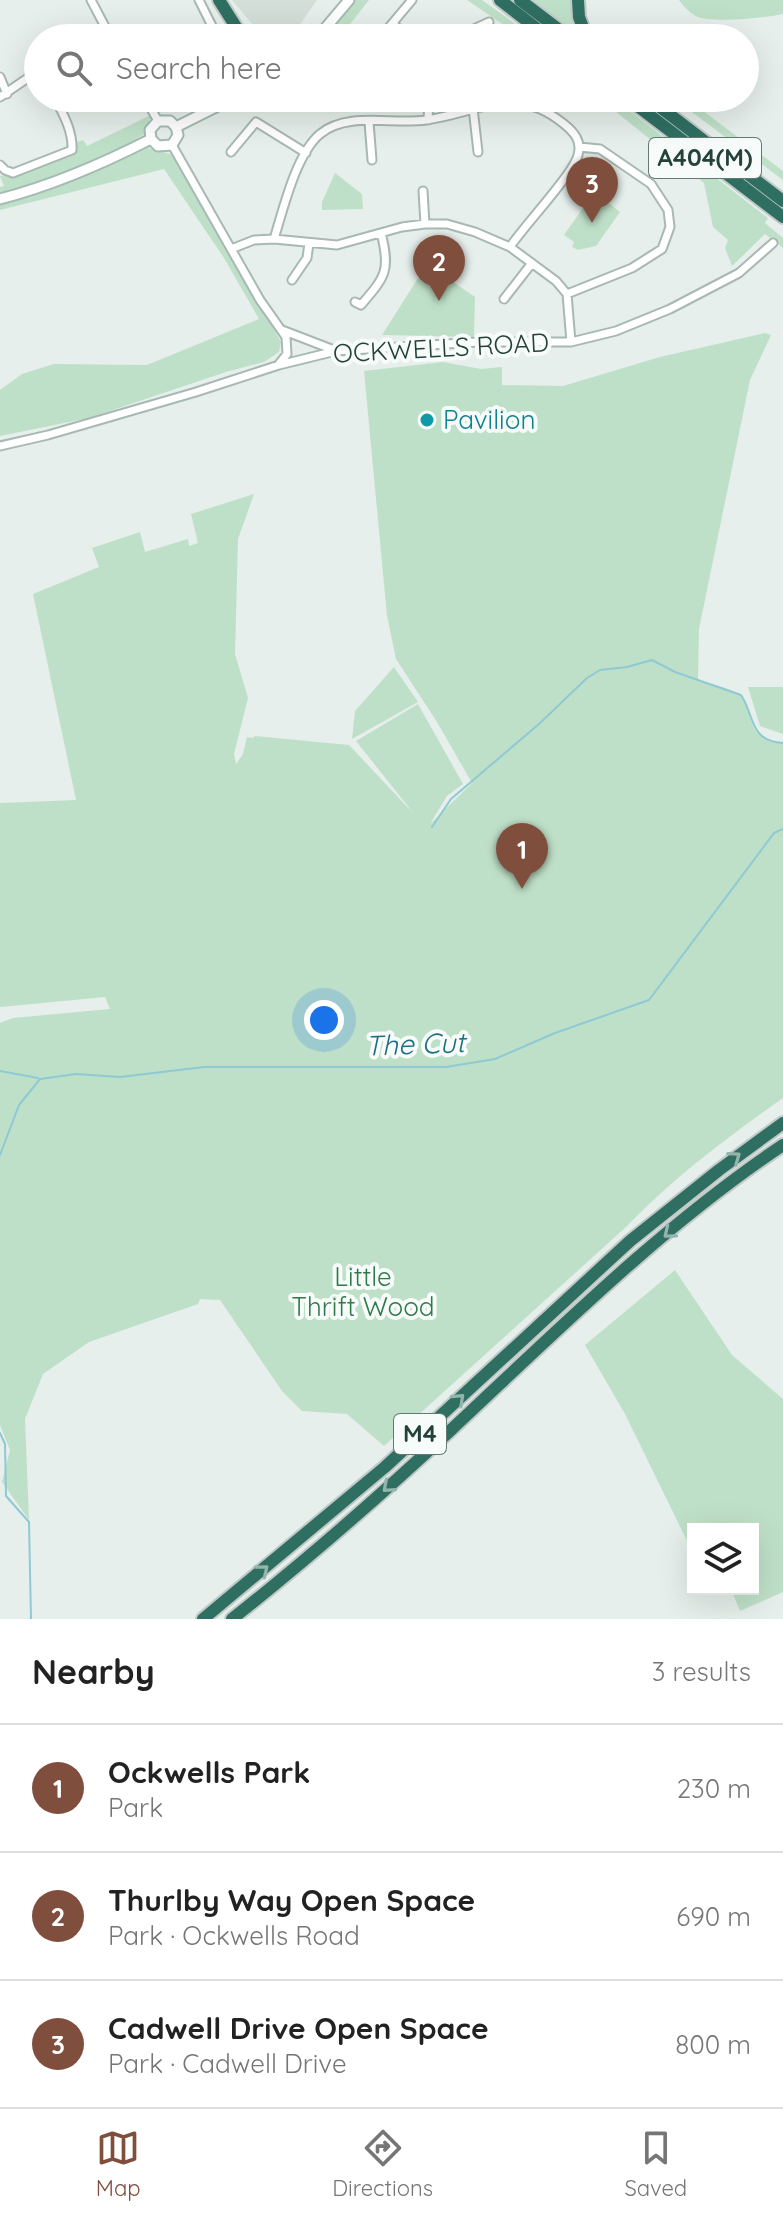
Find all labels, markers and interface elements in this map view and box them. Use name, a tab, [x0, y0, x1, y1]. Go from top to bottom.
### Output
search box	[24, 24, 759, 112]
icon: search	[52, 46, 96, 90]
text: Search here	[116, 49, 282, 87]
road number: A404(M)	[649, 138, 761, 178]
pin: 3	[566, 157, 618, 223]
pin: 2	[413, 235, 465, 301]
street label: OCKWELLS ROAD	[332, 325, 550, 370]
place label: Pavilion	[443, 403, 535, 436]
marker: Pavilion	[418, 411, 436, 429]
pin: 1	[496, 823, 548, 889]
your location	[304, 1000, 344, 1040]
water label: The Cut	[364, 1024, 469, 1063]
one-way arrow	[727, 1153, 741, 1167]
one-way arrow	[663, 1223, 678, 1238]
park label: Little Thrift Wood	[291, 1260, 435, 1323]
one-way arrow	[449, 1394, 464, 1408]
road number: M4	[394, 1414, 446, 1454]
one-way arrow	[383, 1477, 398, 1492]
map controls	[687, 1523, 759, 1595]
button: layers	[687, 1523, 759, 1595]
one-way arrow	[254, 1565, 269, 1580]
text: Nearby	[32, 1650, 155, 1693]
text: 3 results	[652, 1655, 751, 1688]
text: Ockwells Park	[108, 1753, 310, 1791]
text: 1	[53, 1772, 63, 1805]
text: 230 m	[677, 1772, 751, 1805]
text: Park	[108, 1791, 163, 1824]
text: Thurlby Way Open Space	[108, 1881, 475, 1919]
text: 2	[51, 1900, 65, 1933]
text: 690 m	[676, 1900, 751, 1933]
text: Park · Ockwells Road	[108, 1919, 360, 1952]
text: Cadwell Drive Open Space	[108, 2009, 489, 2047]
text: 3	[51, 2028, 65, 2061]
text: 800 m	[675, 2028, 751, 2061]
text: Park · Cadwell Drive	[108, 2047, 347, 2080]
tab: Map	[96, 2126, 141, 2202]
tab: Directions	[332, 2126, 433, 2202]
tab: Saved	[624, 2126, 687, 2202]

